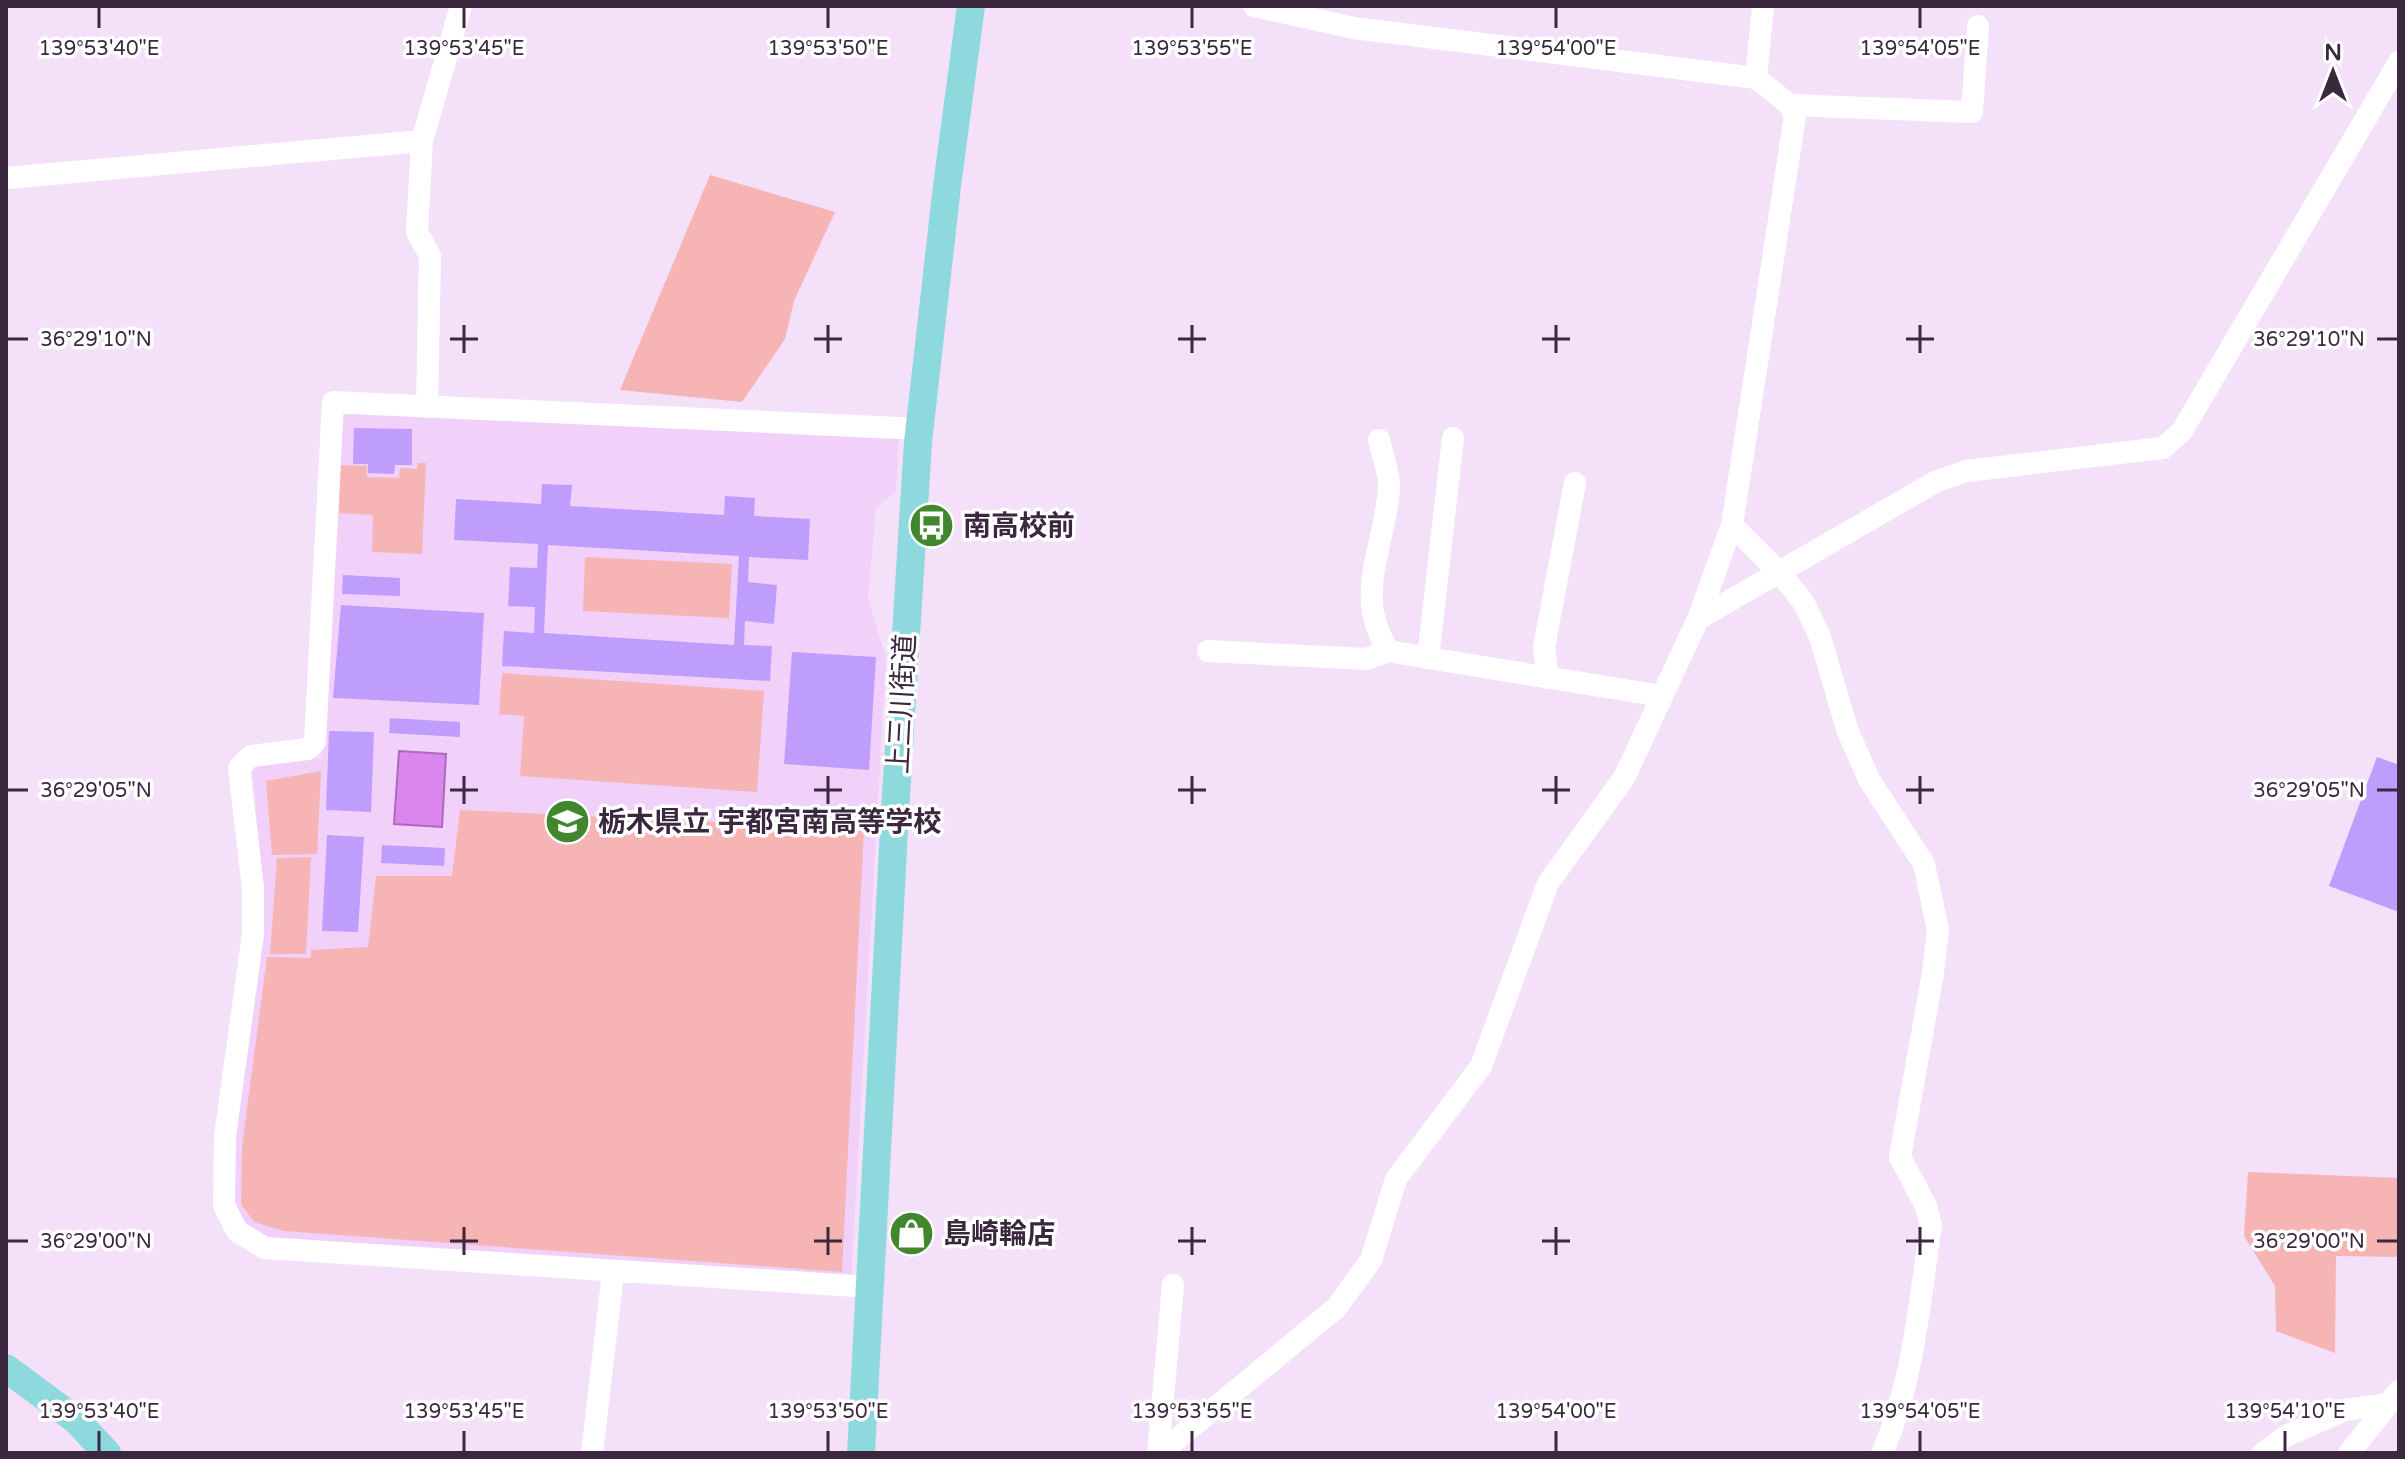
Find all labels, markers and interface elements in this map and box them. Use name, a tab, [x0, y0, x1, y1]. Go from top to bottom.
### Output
north arrow	[2293, 32, 2373, 112]
text: 139°53'40"E	[39, 37, 159, 61]
text: 139°53'45"E	[404, 37, 524, 61]
text: 139°53'50"E	[768, 37, 888, 61]
text: 139°53'55"E	[1132, 37, 1252, 61]
text: 139°54'00"E	[1496, 37, 1616, 61]
text: 139°54'05"E	[1860, 37, 1980, 61]
text: N	[2324, 40, 2342, 66]
text: 36°29'10"N	[40, 328, 152, 352]
text: 36°29'10"N	[2253, 328, 2365, 352]
bus stop icon: 南高校前	[908, 502, 956, 550]
place label: 南高校前	[963, 509, 1075, 543]
street label: 上三川街道	[881, 633, 923, 775]
text: 36°29'05"N	[40, 779, 152, 803]
text: 36°29'05"N	[2253, 779, 2365, 803]
school or university icon: 栃木県立 宇都宮南高等学校	[543, 798, 591, 846]
place label: 栃木県立 宇都宮南高等学校	[598, 805, 941, 839]
shop icon: 島崎輪店	[888, 1210, 936, 1258]
place label: 島崎輪店	[943, 1217, 1055, 1251]
text: 36°29'00"N	[40, 1230, 152, 1254]
text: 36°29'00"N	[2253, 1230, 2365, 1254]
text: 139°53'40"E	[39, 1400, 159, 1424]
text: 139°53'45"E	[404, 1400, 524, 1424]
text: 139°53'50"E	[768, 1400, 888, 1424]
text: 139°53'55"E	[1132, 1400, 1252, 1424]
text: 139°54'00"E	[1496, 1400, 1616, 1424]
text: 139°54'05"E	[1860, 1400, 1980, 1424]
text: 139°54'10"E	[2225, 1400, 2345, 1424]

